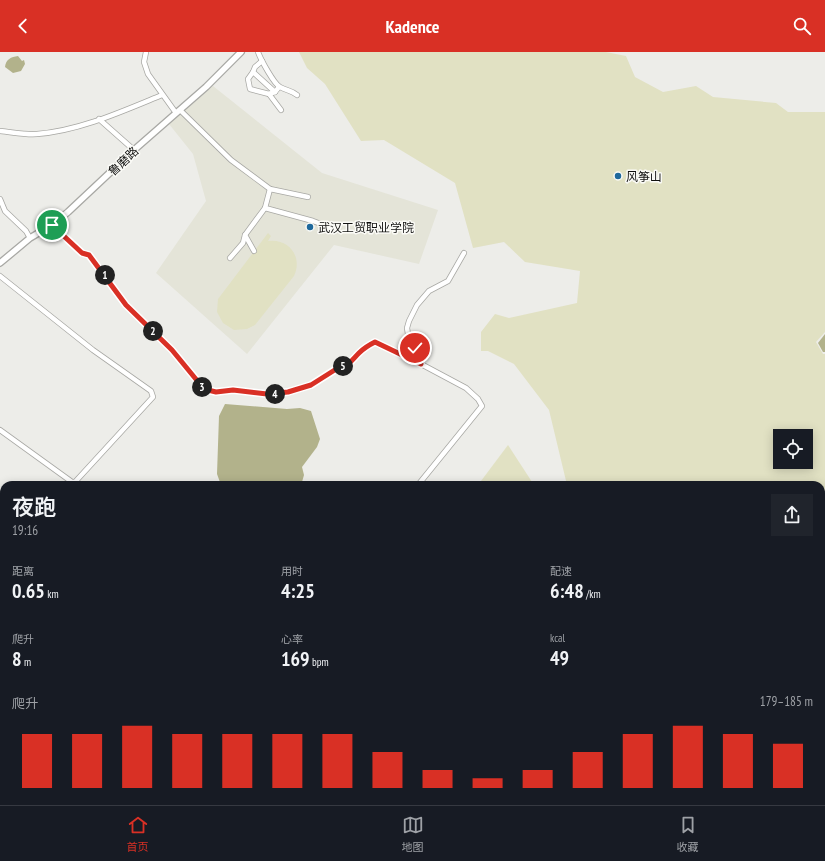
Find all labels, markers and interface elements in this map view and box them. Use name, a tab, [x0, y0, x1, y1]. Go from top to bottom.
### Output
icon: back	[12, 15, 34, 37]
text: Kadence	[385, 15, 440, 38]
icon: search	[791, 15, 813, 37]
street label: 鲁磨路	[105, 143, 141, 179]
place label: 风筝山	[626, 169, 662, 184]
marker: 风筝山	[613, 171, 623, 181]
pin	[35, 208, 69, 242]
icon: arrive	[41, 214, 63, 236]
place label: 武汉工贸职业学院	[318, 220, 414, 235]
marker: 武汉工贸职业学院	[305, 222, 315, 232]
pin: 1	[95, 265, 115, 285]
text: 1	[102, 268, 108, 282]
pin: 2	[143, 321, 163, 341]
text: 2	[150, 324, 156, 338]
pin	[398, 331, 432, 365]
icon: check	[404, 337, 426, 359]
pin: 5	[333, 356, 353, 376]
text: 5	[340, 359, 346, 373]
pin: 3	[192, 377, 212, 397]
text: 3	[199, 380, 205, 394]
pin: 4	[265, 384, 285, 404]
text: 4	[272, 387, 278, 401]
map controls	[773, 429, 813, 469]
button: locate	[773, 429, 813, 469]
text: 夜跑	[12, 493, 56, 521]
button: share	[771, 494, 813, 536]
text: 19:16	[12, 522, 38, 539]
text: 距离	[12, 564, 34, 578]
text: 用时	[281, 564, 303, 578]
text: 配速	[550, 564, 572, 578]
text: 0.65	[12, 578, 45, 604]
text: 4:25	[281, 578, 315, 604]
text: 6:48	[550, 578, 584, 604]
text: km	[45, 587, 59, 601]
text: /km	[584, 587, 601, 601]
text: kcal	[550, 631, 565, 645]
text: 爬升	[12, 632, 34, 646]
text: 心率	[281, 632, 303, 646]
text: 49	[550, 645, 569, 671]
text: 8	[12, 646, 22, 672]
text: 169	[281, 646, 310, 672]
text: m	[22, 655, 31, 669]
text: bpm	[310, 655, 329, 669]
text: 179–185 m	[760, 693, 813, 710]
text: 爬升	[12, 695, 38, 712]
tab: 首页	[127, 814, 149, 854]
tab: 地图	[402, 814, 424, 854]
tab: 收藏	[677, 814, 699, 854]

